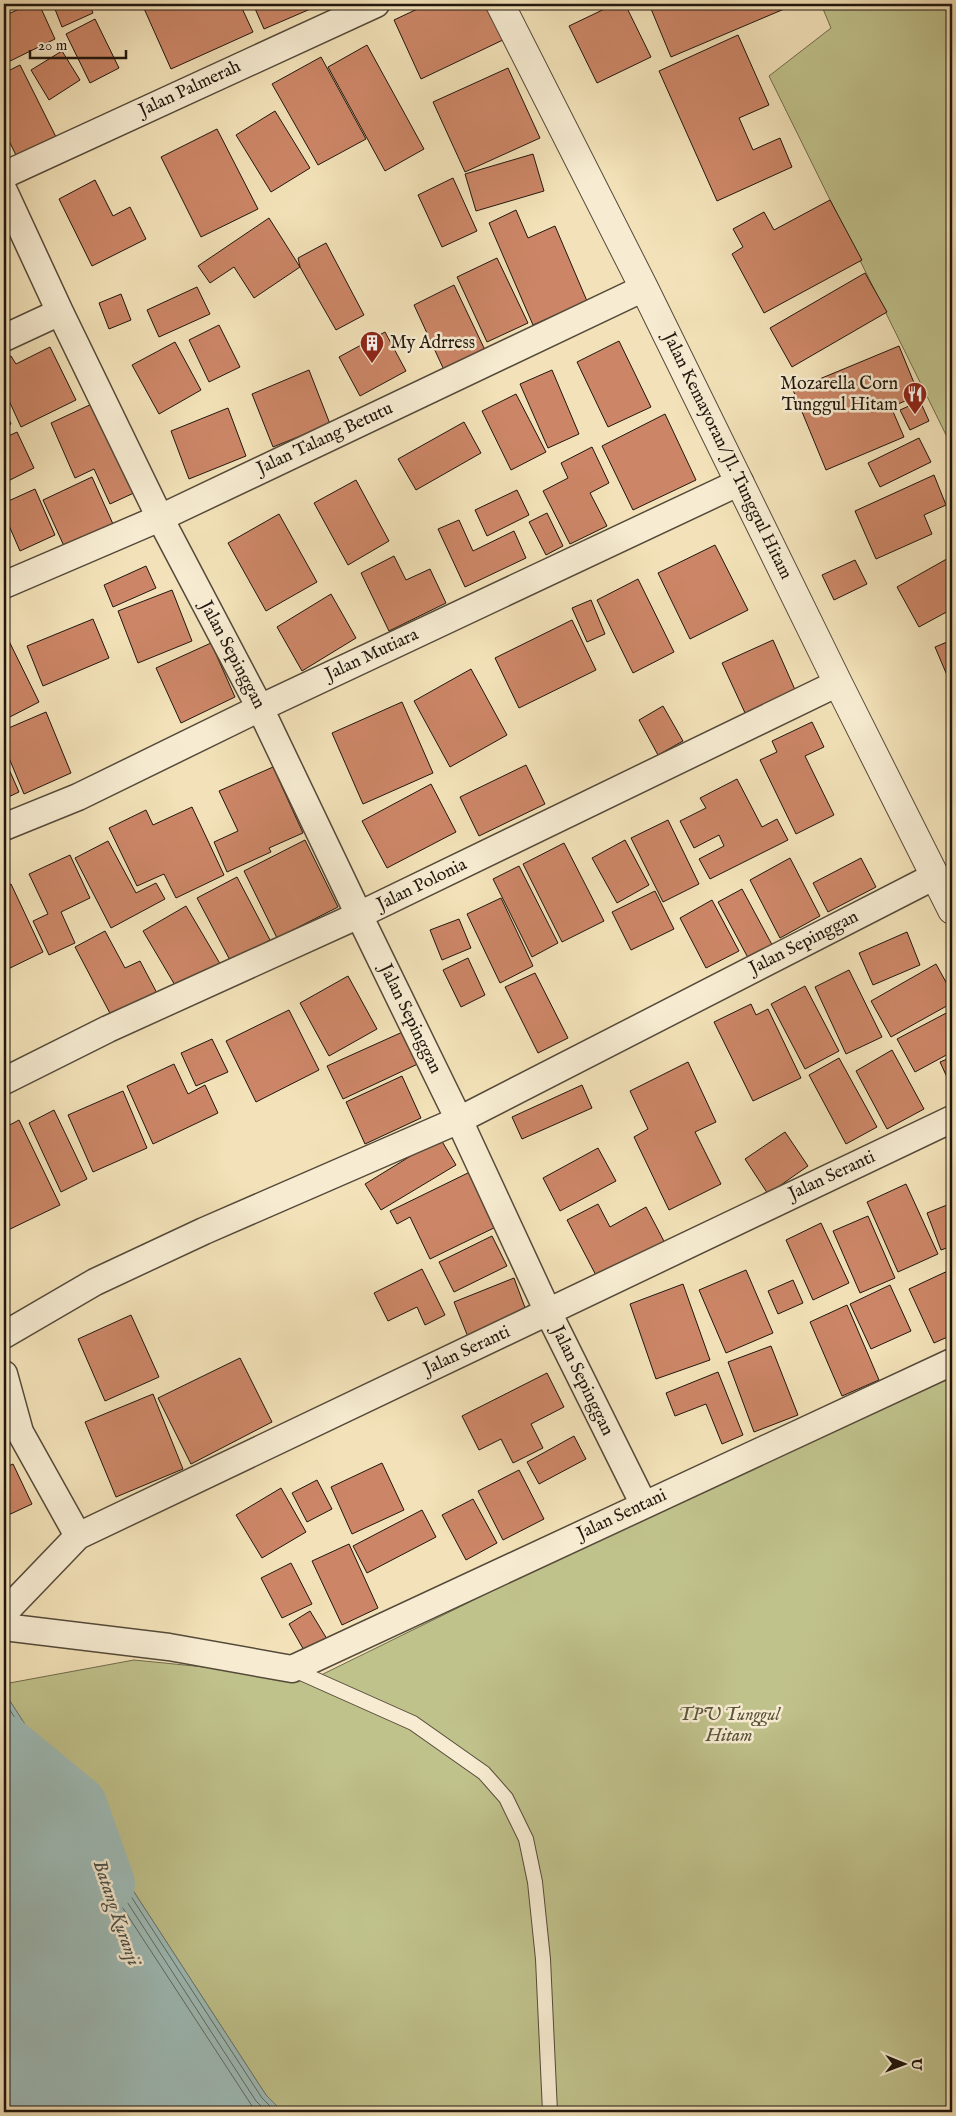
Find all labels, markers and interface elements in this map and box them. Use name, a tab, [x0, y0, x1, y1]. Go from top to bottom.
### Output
scale bar	[30, 28, 126, 60]
text: 20 m	[38, 36, 68, 55]
street label: Jalan Palmerah	[134, 55, 245, 124]
street label: Jalan Kemayoran/ Jl. Tunggul Hitam	[656, 327, 797, 583]
building icon: My Adrress	[359, 330, 385, 364]
place label: My Adrress	[390, 332, 475, 355]
place label: Mozarella Corn Tunggul Hitam	[780, 373, 898, 417]
restaurant icon: Mozarella Corn Tunggul Hitam	[902, 381, 928, 415]
street label: Jalan Talang Betutu	[251, 397, 397, 481]
street label: Jalan Sepinggan	[193, 595, 270, 713]
street label: Jalan Mutiara	[320, 623, 422, 687]
street label: Jalan Polonia	[371, 853, 471, 918]
street label: Jalan Sepinggan	[744, 905, 863, 981]
street label: Jalan Sepinggan	[373, 959, 447, 1078]
street label: Jalan Seranti	[783, 1146, 879, 1207]
street label: Jalan Seranti	[418, 1321, 514, 1382]
street label: Jalan Sepinggan	[545, 1321, 619, 1440]
street label: Jalan Sentani	[572, 1484, 671, 1547]
park label: TPU Tunggul Hitam	[678, 1704, 781, 1748]
water label: Batang Kuranji	[87, 1857, 146, 1970]
north arrow	[878, 2038, 928, 2088]
text: U	[907, 2057, 925, 2071]

